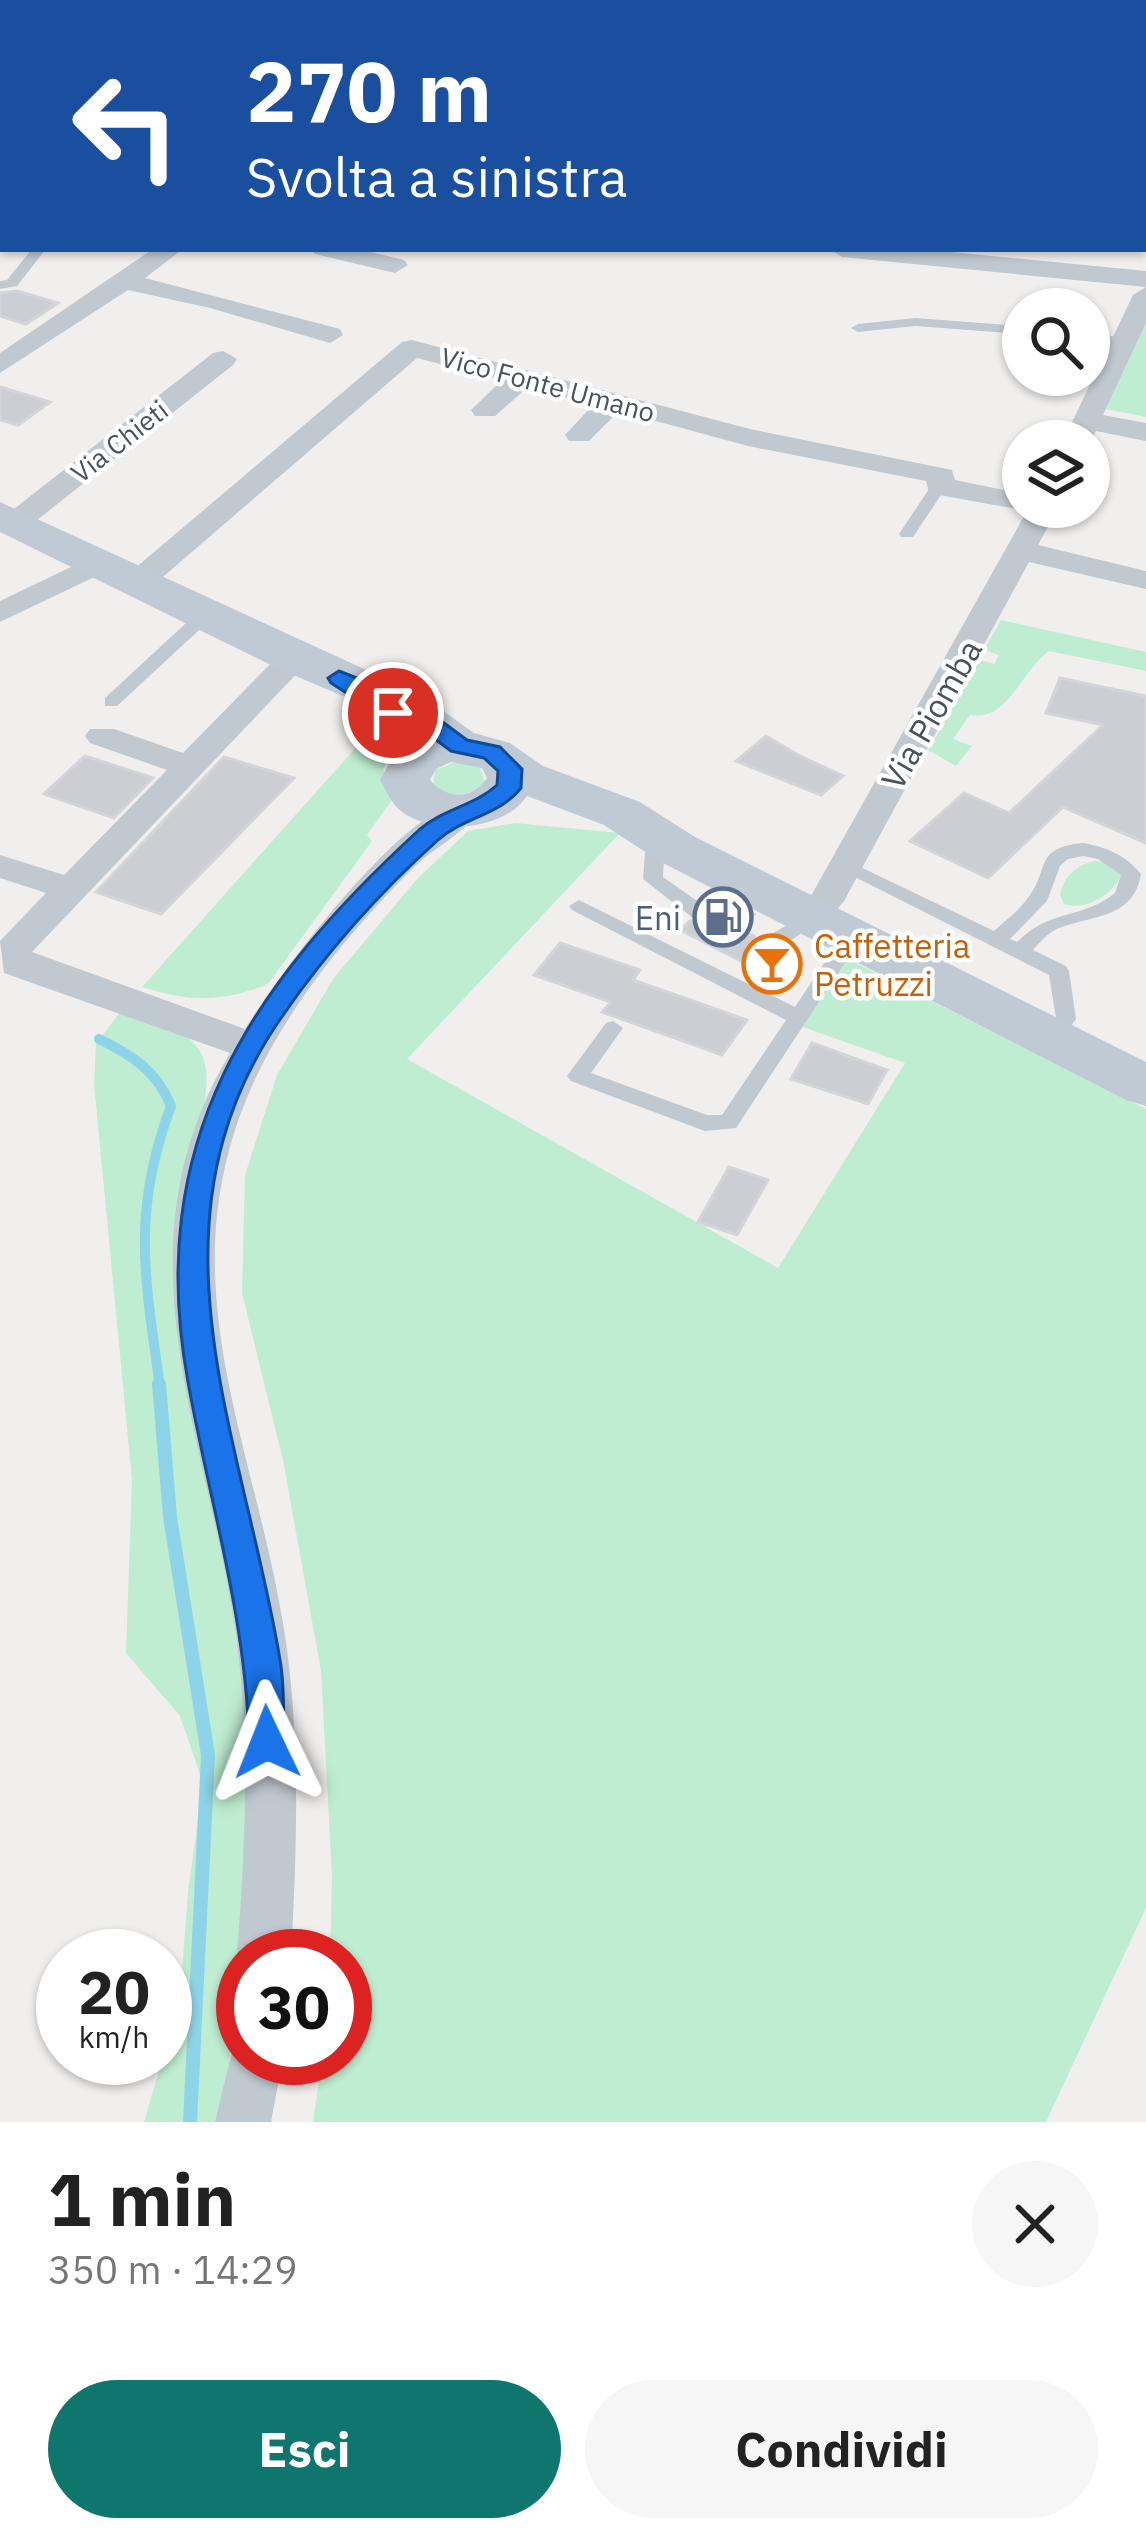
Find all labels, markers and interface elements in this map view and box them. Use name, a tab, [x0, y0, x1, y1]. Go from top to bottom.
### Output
text: 270 m	[246, 36, 492, 145]
icon: left	[48, 48, 204, 204]
text: Svolta a sinistra	[246, 142, 628, 212]
map controls	[1002, 288, 1110, 528]
button: search	[1002, 288, 1110, 396]
street label: Vico Fonte Umano	[437, 339, 659, 429]
street label: Via Chieti	[63, 392, 175, 490]
button: layers	[1002, 420, 1110, 528]
street label: Via Piomba	[871, 631, 991, 797]
pin	[342, 662, 444, 764]
icon: arrive	[360, 680, 426, 746]
fuel station icon: Eni	[692, 886, 754, 948]
place label: Eni	[635, 896, 681, 939]
place label: Caffetteria Petruzzi	[814, 924, 970, 1005]
bar icon: Caffetteria Petruzzi	[741, 933, 803, 995]
position arrow	[204, 1679, 330, 1805]
speed limit sign: 30	[216, 1929, 372, 2085]
text: 20	[78, 1952, 150, 2031]
text: km/h	[79, 2017, 149, 2056]
text: 1 min	[48, 2152, 236, 2246]
button: close	[972, 2161, 1098, 2287]
text: 350 m · 14:29	[48, 2244, 298, 2295]
button: Esci	[48, 2380, 561, 2518]
button: Condividi	[585, 2380, 1098, 2518]

